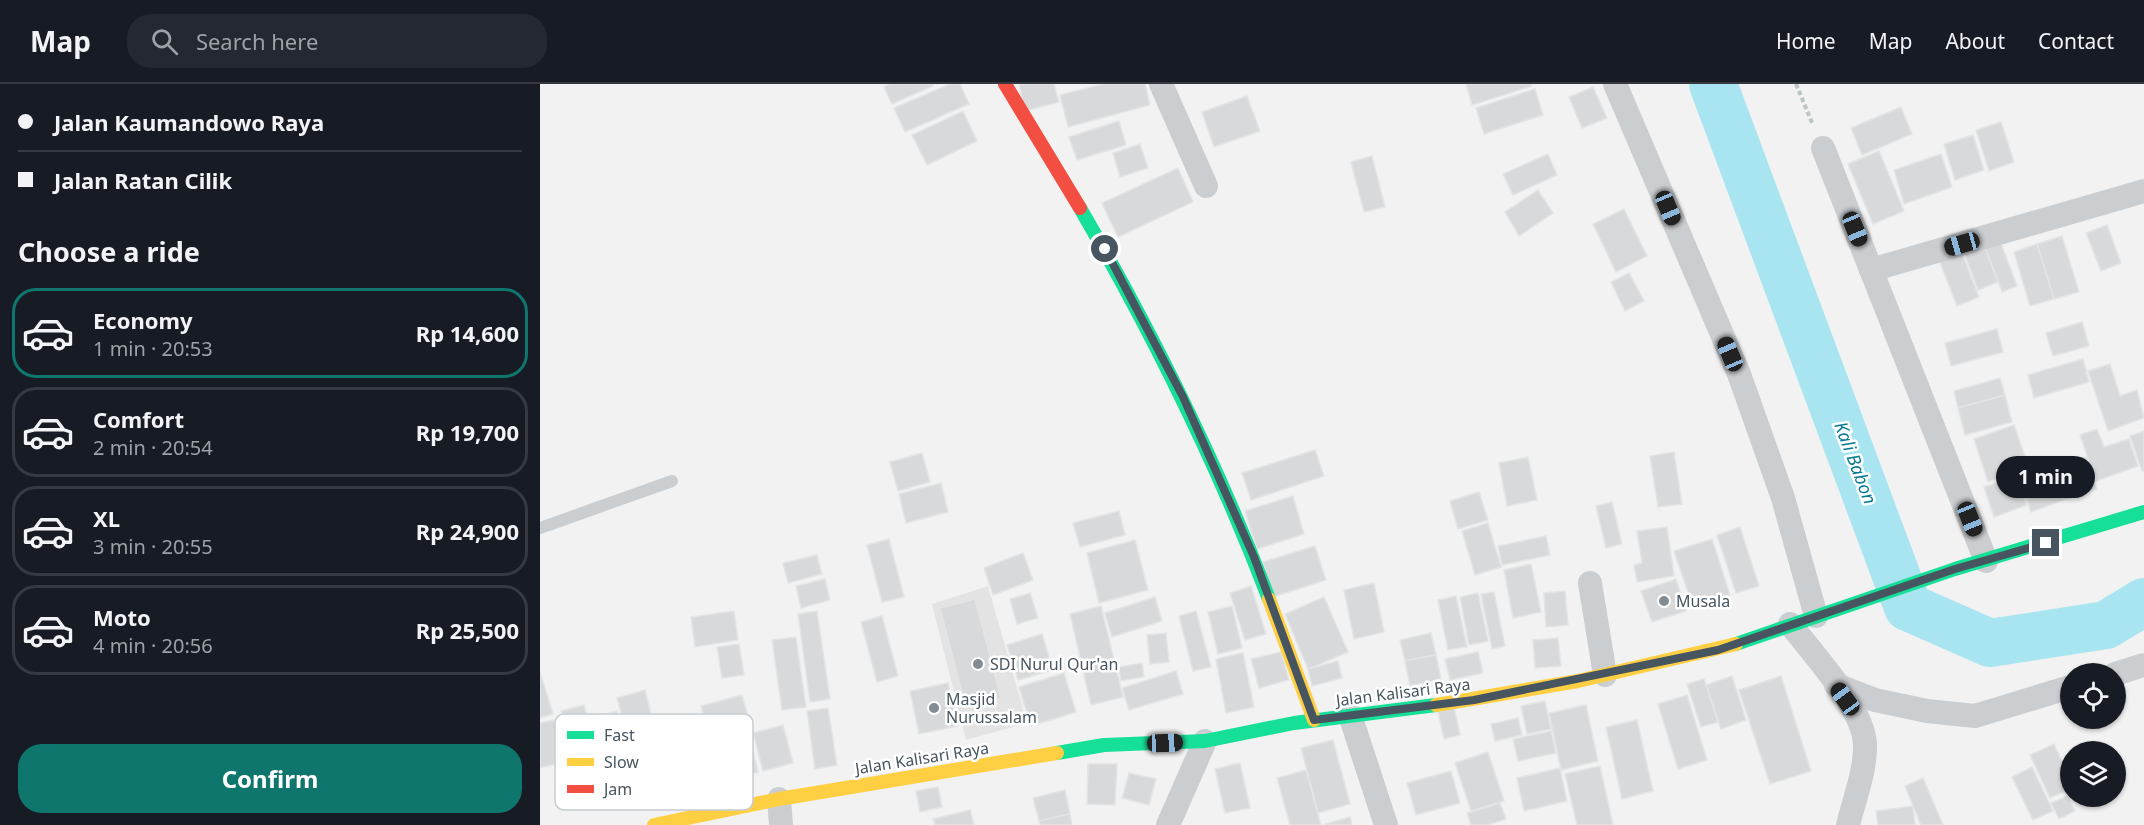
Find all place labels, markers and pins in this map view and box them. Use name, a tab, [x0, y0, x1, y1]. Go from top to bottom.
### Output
place label: Musala	[1676, 590, 1730, 612]
marker: Musala	[1657, 594, 1671, 608]
place label: SDI Nurul Qur'an	[990, 653, 1118, 675]
marker: SDI Nurul Qur'an	[971, 657, 985, 671]
place label: Masjid Nurussalam	[946, 688, 1037, 728]
marker: Masjid Nurussalam	[927, 701, 941, 715]

